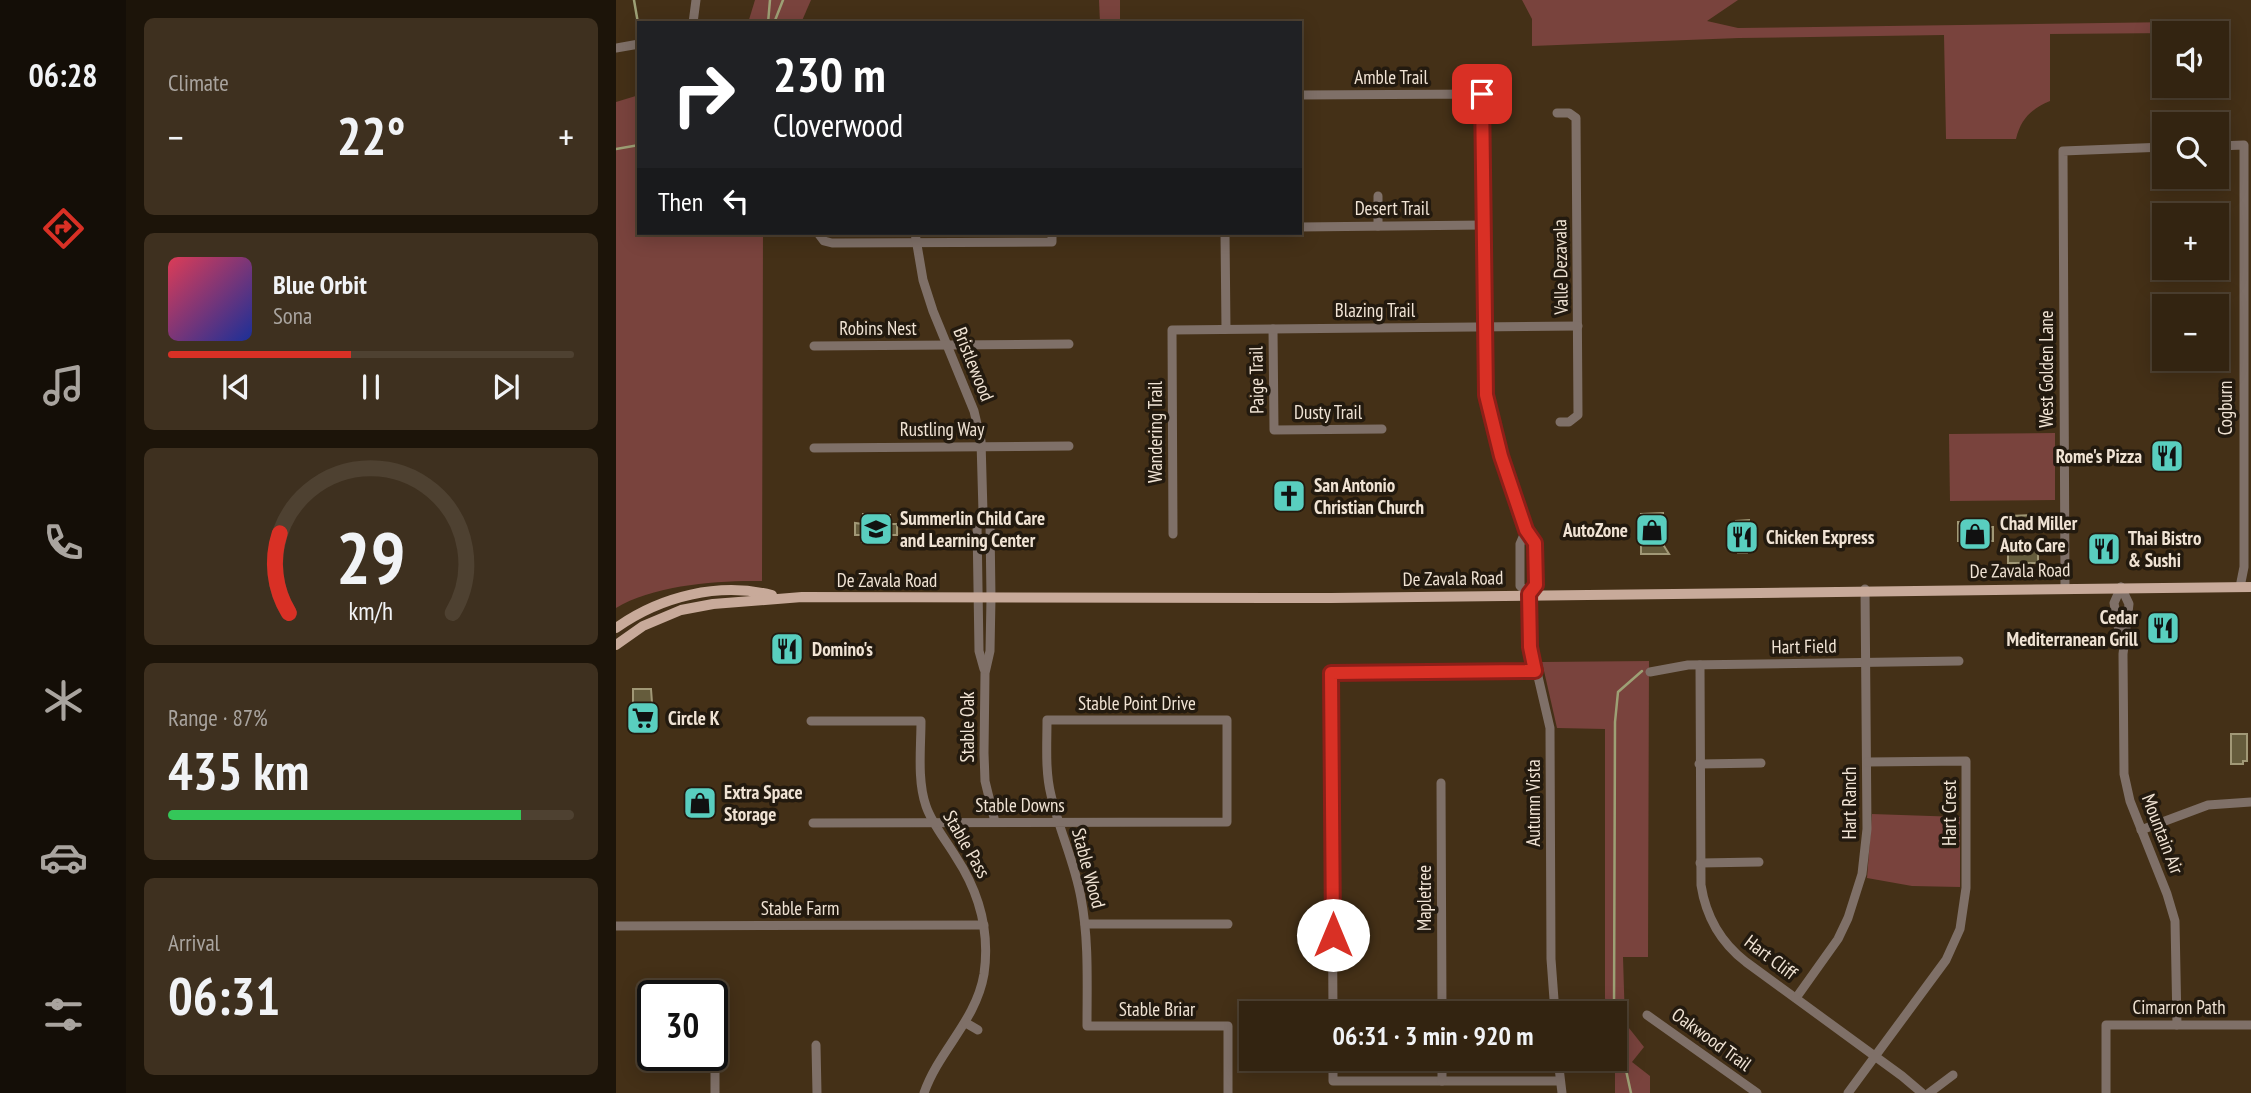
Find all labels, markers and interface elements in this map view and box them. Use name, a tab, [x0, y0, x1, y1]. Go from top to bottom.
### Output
map controls	[2152, 21, 2229, 371]
button: sound	[2152, 21, 2229, 98]
text: 230 m	[773, 42, 886, 106]
icon: right	[658, 49, 749, 140]
text: 06:28	[28, 54, 98, 96]
pin	[1452, 64, 1512, 124]
street label: Amble Trail	[1354, 65, 1428, 89]
text: Climate	[168, 68, 229, 97]
icon: arrive	[1463, 75, 1501, 113]
text: 22°	[337, 102, 405, 169]
text: Cloverwood	[773, 104, 903, 146]
text: −	[168, 112, 184, 161]
text: +	[558, 112, 574, 161]
button: search	[2152, 112, 2229, 189]
icon: left	[717, 182, 755, 220]
text: Then	[658, 185, 703, 218]
street label: Desert Trail	[1355, 196, 1430, 220]
button: +	[2152, 203, 2229, 280]
icon: directions	[39, 204, 88, 253]
street label: Valle Dezavala	[1547, 219, 1573, 316]
text: Blue Orbit	[273, 268, 367, 301]
button: −	[2152, 294, 2229, 371]
street label: Blazing Trail	[1335, 298, 1416, 322]
text: Sona	[273, 301, 312, 330]
street label: West Golden Lane	[2034, 310, 2058, 428]
street label: Robins Nest	[839, 316, 918, 340]
street label: Bristlewood	[948, 323, 1000, 405]
street label: Paige Trail	[1243, 345, 1269, 414]
icon: music	[39, 361, 88, 410]
icon: previous	[217, 368, 255, 406]
icon: pause	[352, 368, 390, 406]
icon: next	[487, 368, 525, 406]
street label: Wandering Trail	[1143, 381, 1167, 483]
street label: Cogburn	[2213, 381, 2237, 435]
street label: Dusty Trail	[1294, 400, 1363, 424]
street label: Rustling Way	[900, 417, 985, 441]
restaurant icon: Rome's Pizza	[2148, 437, 2186, 475]
place label: Rome's Pizza	[2056, 444, 2142, 468]
place label: San Antonio Christian Church	[1314, 473, 1424, 519]
church icon: San Antonio Christian Church	[1270, 477, 1308, 515]
place label: Summerlin Child Care and Learning Center	[900, 506, 1045, 552]
text: 29	[336, 509, 406, 603]
school or university icon: Summerlin Child Care and Learning Center	[857, 510, 895, 548]
shop icon: AutoZone	[1633, 511, 1671, 549]
place label: Chad Miller Auto Care	[1999, 511, 2078, 557]
shop icon: Chad Miller Auto Care	[1956, 515, 1994, 553]
icon: phone	[39, 518, 88, 567]
place label: AutoZone	[1562, 518, 1628, 542]
restaurant icon: Chicken Express	[1723, 518, 1761, 556]
place label: Chicken Express	[1766, 525, 1875, 549]
place label: Thai Bistro & Sushi	[2128, 526, 2201, 572]
restaurant icon: Thai Bistro & Sushi	[2085, 530, 2123, 568]
street label: De Zavala Road	[1969, 557, 2071, 583]
street label: De Zavala Road	[1402, 565, 1504, 591]
street label: De Zavala Road	[837, 568, 937, 592]
text: km/h	[349, 594, 393, 626]
place label: Cedar Mediterranean Grill	[2007, 605, 2138, 651]
restaurant icon: Cedar Mediterranean Grill	[2144, 609, 2182, 647]
restaurant icon: Domino's	[768, 630, 806, 668]
street label: Hart Field	[1771, 633, 1837, 659]
place label: Domino's	[812, 637, 873, 661]
icon: climate	[39, 676, 88, 725]
street label: Stable Oak	[955, 691, 979, 762]
street label: Stable Point Drive	[1078, 691, 1196, 715]
supermarket icon: Circle K	[624, 699, 662, 737]
text: Range · 87%	[168, 703, 268, 732]
place label: Circle K	[668, 706, 720, 730]
text: 435 km	[168, 737, 309, 804]
street label: Autumn Vista	[1521, 759, 1545, 847]
street label: Hart Ranch	[1837, 767, 1861, 839]
street label: Hart Crest	[1937, 779, 1961, 846]
place label: Extra Space Storage	[724, 780, 803, 826]
shop icon: Extra Space Storage	[681, 784, 719, 822]
street label: Mountain Air	[2137, 790, 2190, 878]
street label: Stable Downs	[975, 793, 1065, 817]
street label: Stable Pass	[938, 806, 996, 882]
street label: Stable Wood	[1067, 825, 1111, 911]
icon: car	[39, 833, 88, 882]
street label: Mapletree	[1412, 865, 1436, 931]
street label: Stable Farm	[761, 896, 839, 920]
position arrow	[1296, 898, 1370, 972]
text: Arrival	[168, 928, 220, 957]
street label: Hart Cliff	[1740, 929, 1803, 985]
text: 06:31	[168, 962, 280, 1029]
speed limit sign: 30	[637, 980, 728, 1071]
icon: filters	[39, 990, 88, 1039]
street label: Cimarron Path	[2132, 995, 2226, 1019]
street label: Stable Briar	[1119, 997, 1196, 1021]
street label: Oakwood Trail	[1667, 1002, 1757, 1076]
text: 06:31 · 3 min · 920 m	[1333, 1019, 1533, 1052]

